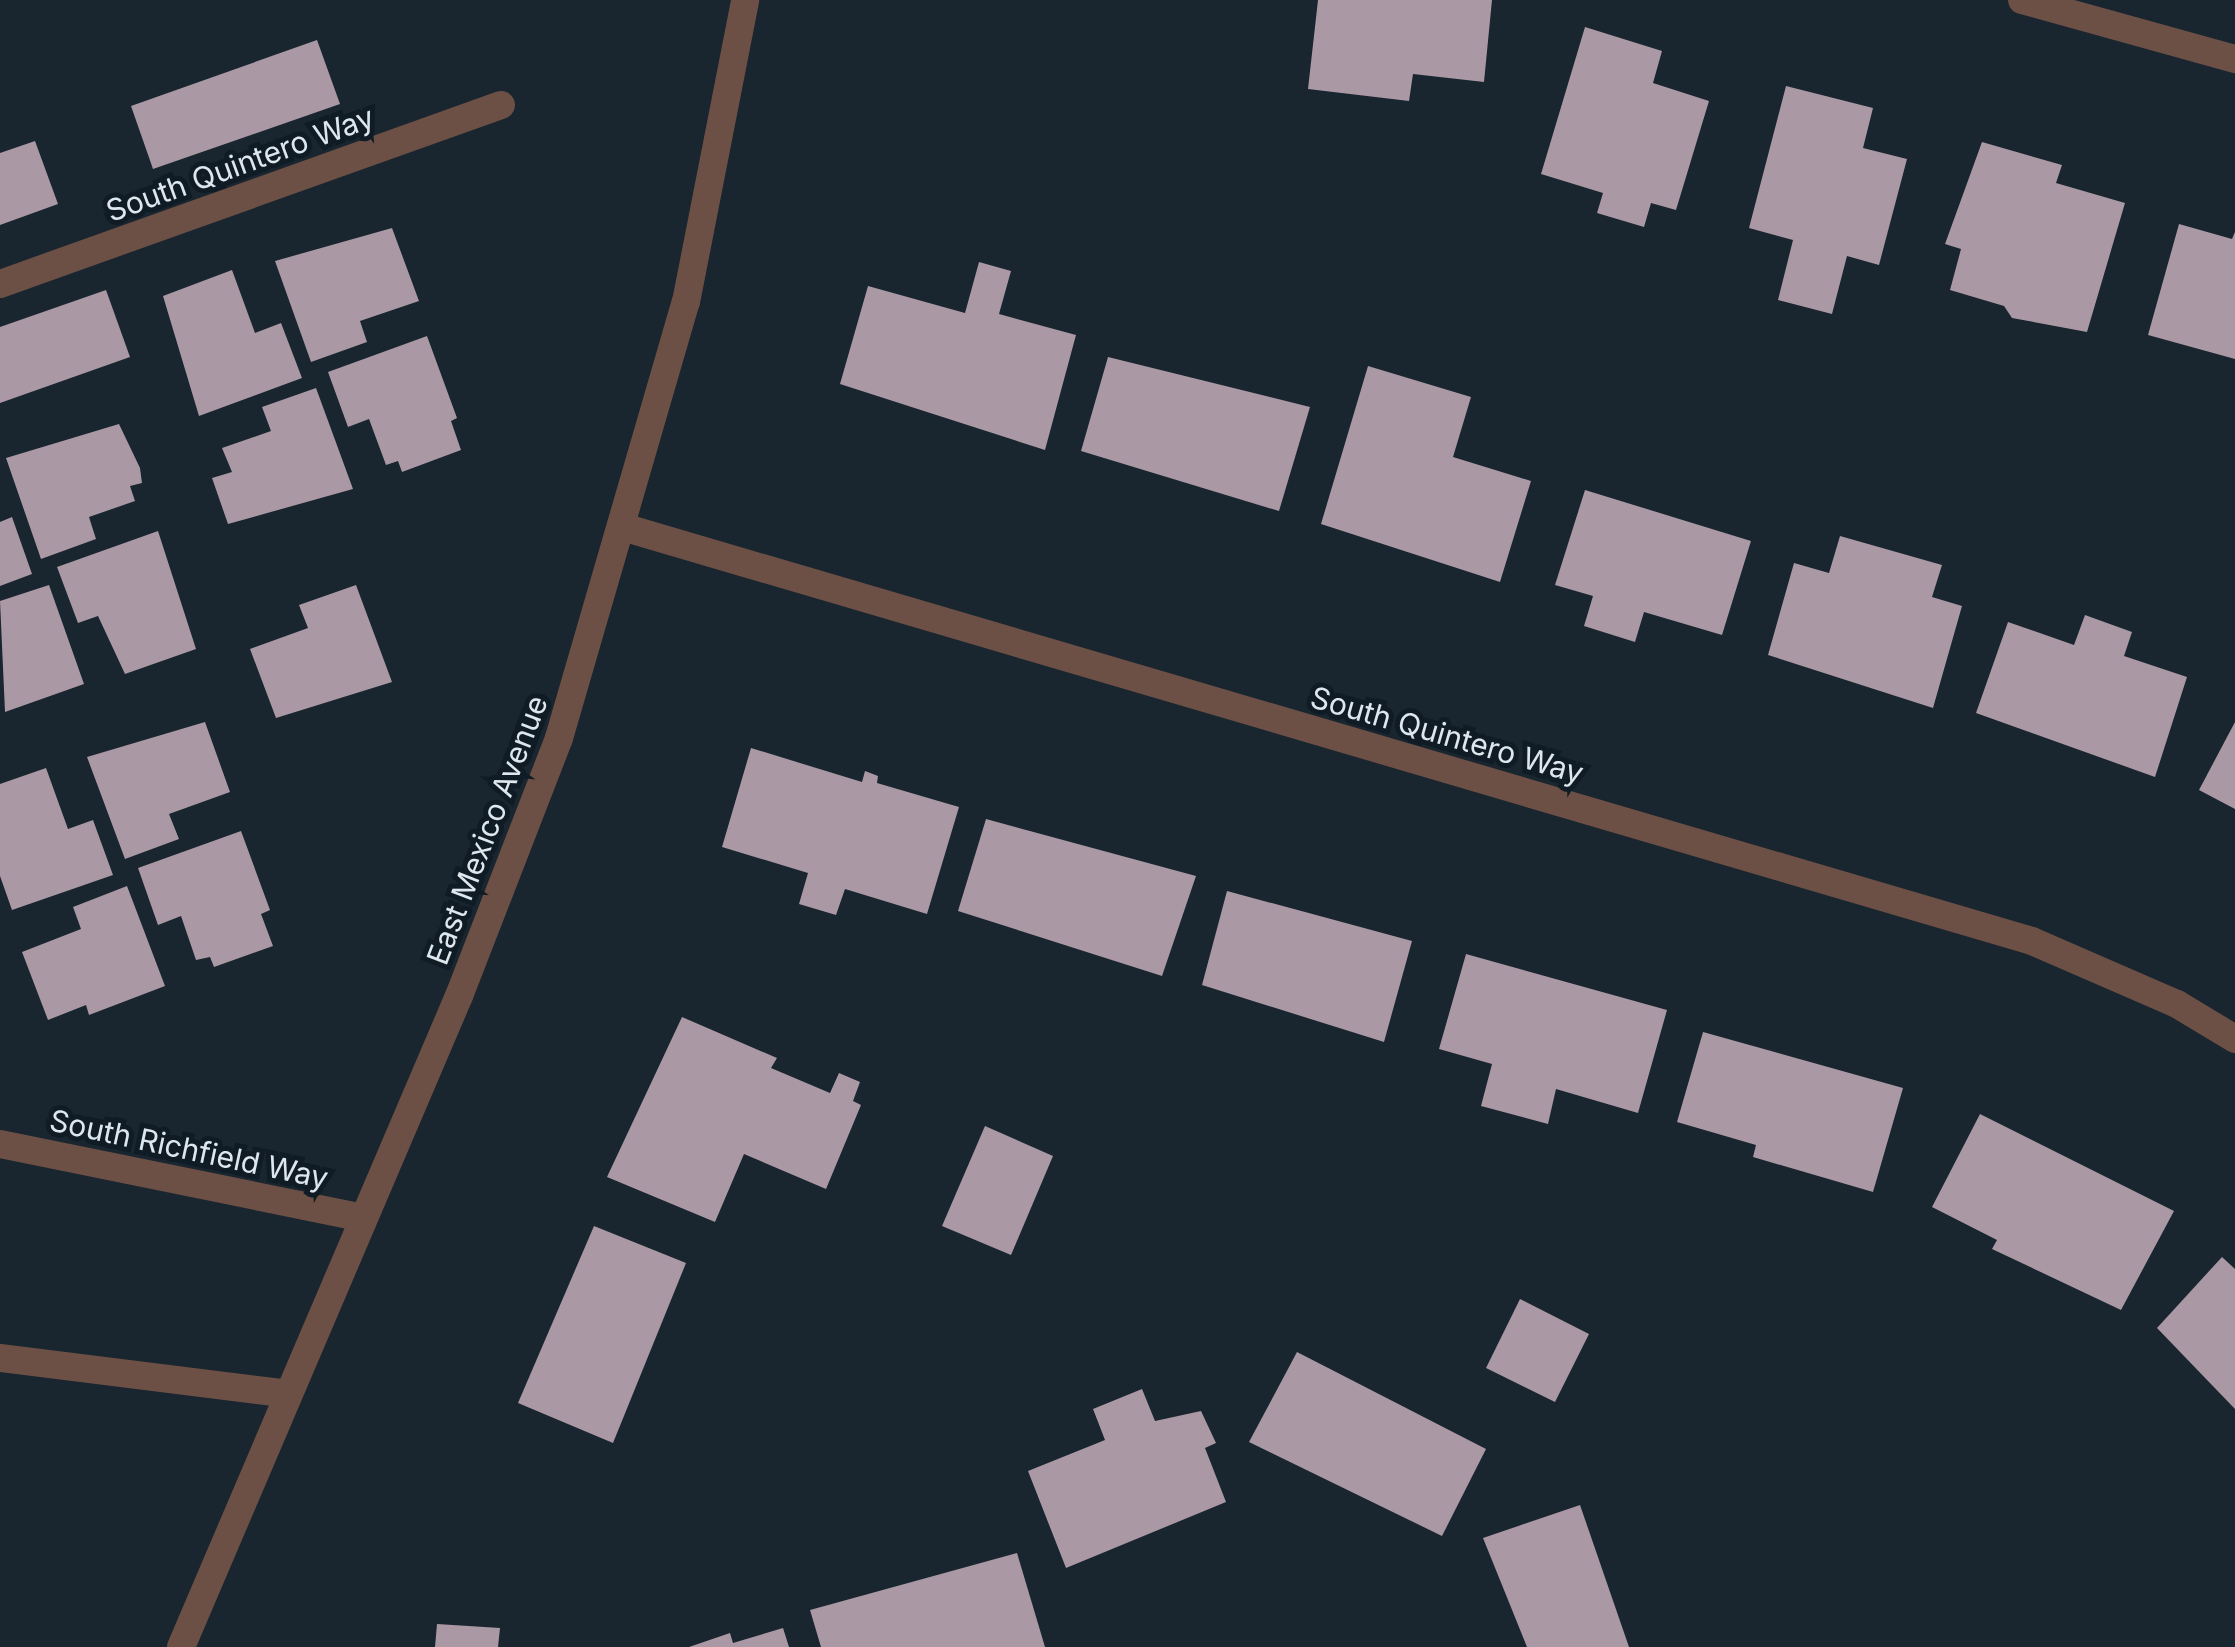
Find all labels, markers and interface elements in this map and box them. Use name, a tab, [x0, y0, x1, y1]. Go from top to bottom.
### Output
street label: South Quintero Way	[101, 99, 379, 229]
street label: South Quintero Way	[1306, 679, 1588, 791]
street label: East Mexico Avenue	[419, 690, 555, 970]
street label: South Richfield Way	[47, 1102, 331, 1196]

